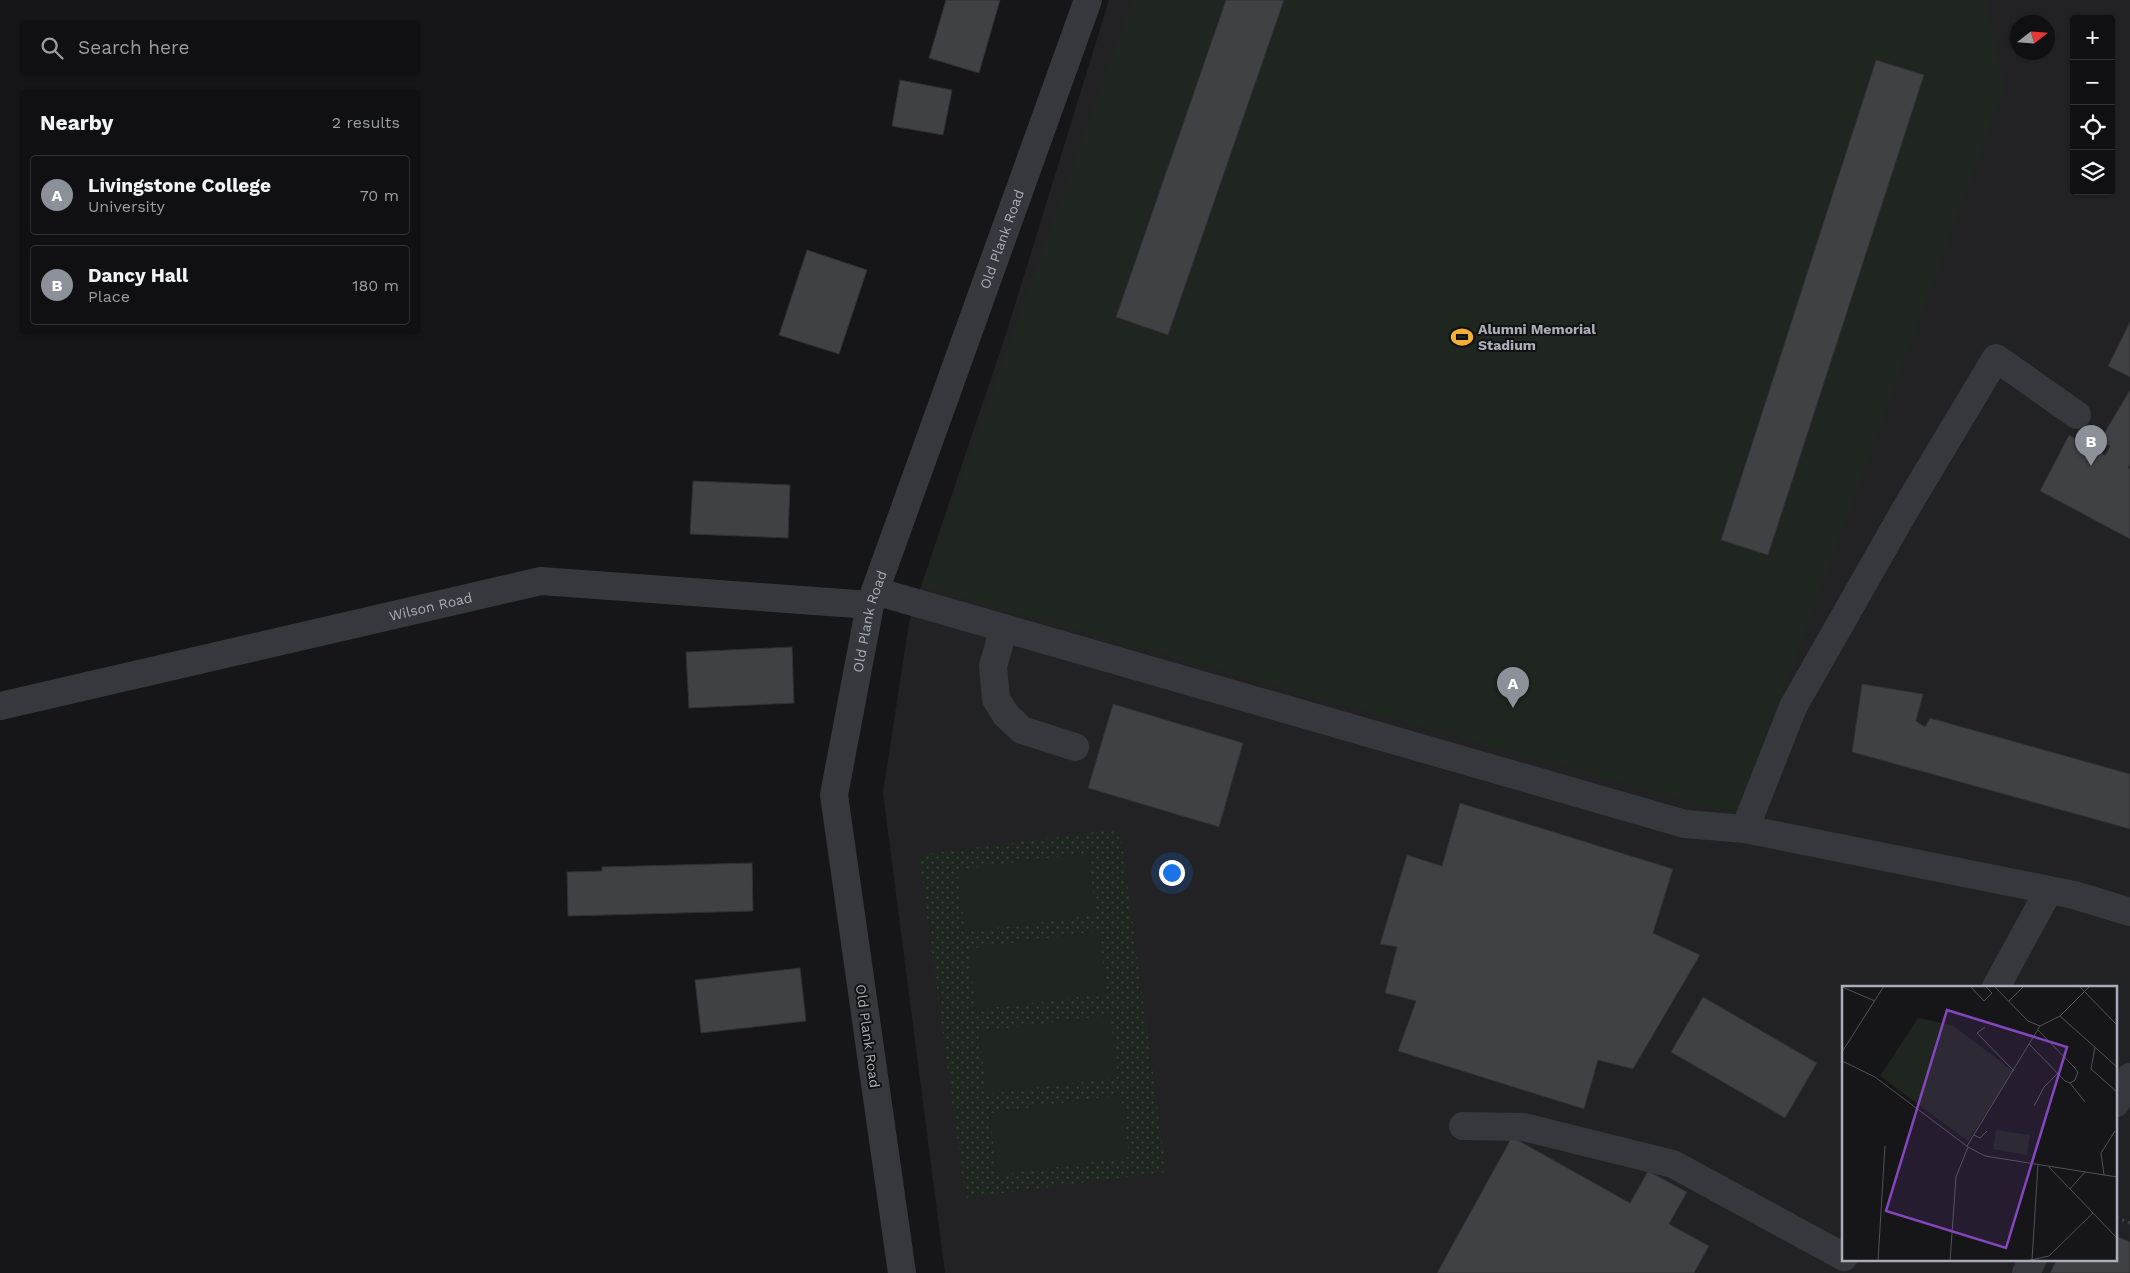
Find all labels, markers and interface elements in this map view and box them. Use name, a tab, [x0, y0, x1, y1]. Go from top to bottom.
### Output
north arrow	[2010, 15, 2055, 60]
map controls	[2070, 15, 2115, 195]
button: +	[2070, 15, 2115, 60]
search box	[20, 20, 420, 75]
icon: search	[38, 34, 66, 62]
text: Search here	[78, 36, 189, 59]
button: −	[2070, 60, 2115, 105]
button: locate	[2070, 105, 2115, 150]
text: Nearby	[40, 110, 113, 135]
text: 2 results	[332, 113, 400, 132]
button: layers	[2070, 150, 2115, 195]
text: Livingstone College	[88, 174, 271, 197]
text: A	[52, 186, 62, 205]
text: 70 m	[360, 186, 399, 205]
street label: Old Plank Road	[977, 187, 1027, 291]
text: University	[88, 197, 165, 216]
text: Dancy Hall	[88, 264, 188, 287]
text: B	[52, 276, 62, 295]
text: 180 m	[352, 276, 399, 295]
text: Place	[88, 287, 130, 306]
place label: Alumni Memorial Stadium	[1478, 321, 1596, 353]
sports icon: Alumni Memorial Stadium	[1449, 324, 1475, 350]
pin: B	[2075, 425, 2107, 466]
street label: Old Plank Road	[849, 568, 890, 674]
street label: Wilson Road	[387, 589, 474, 624]
pin: A	[1497, 667, 1529, 708]
your location	[1159, 860, 1185, 886]
street label: Old Plank Road	[853, 983, 883, 1089]
inset map	[1842, 986, 2118, 1260]

